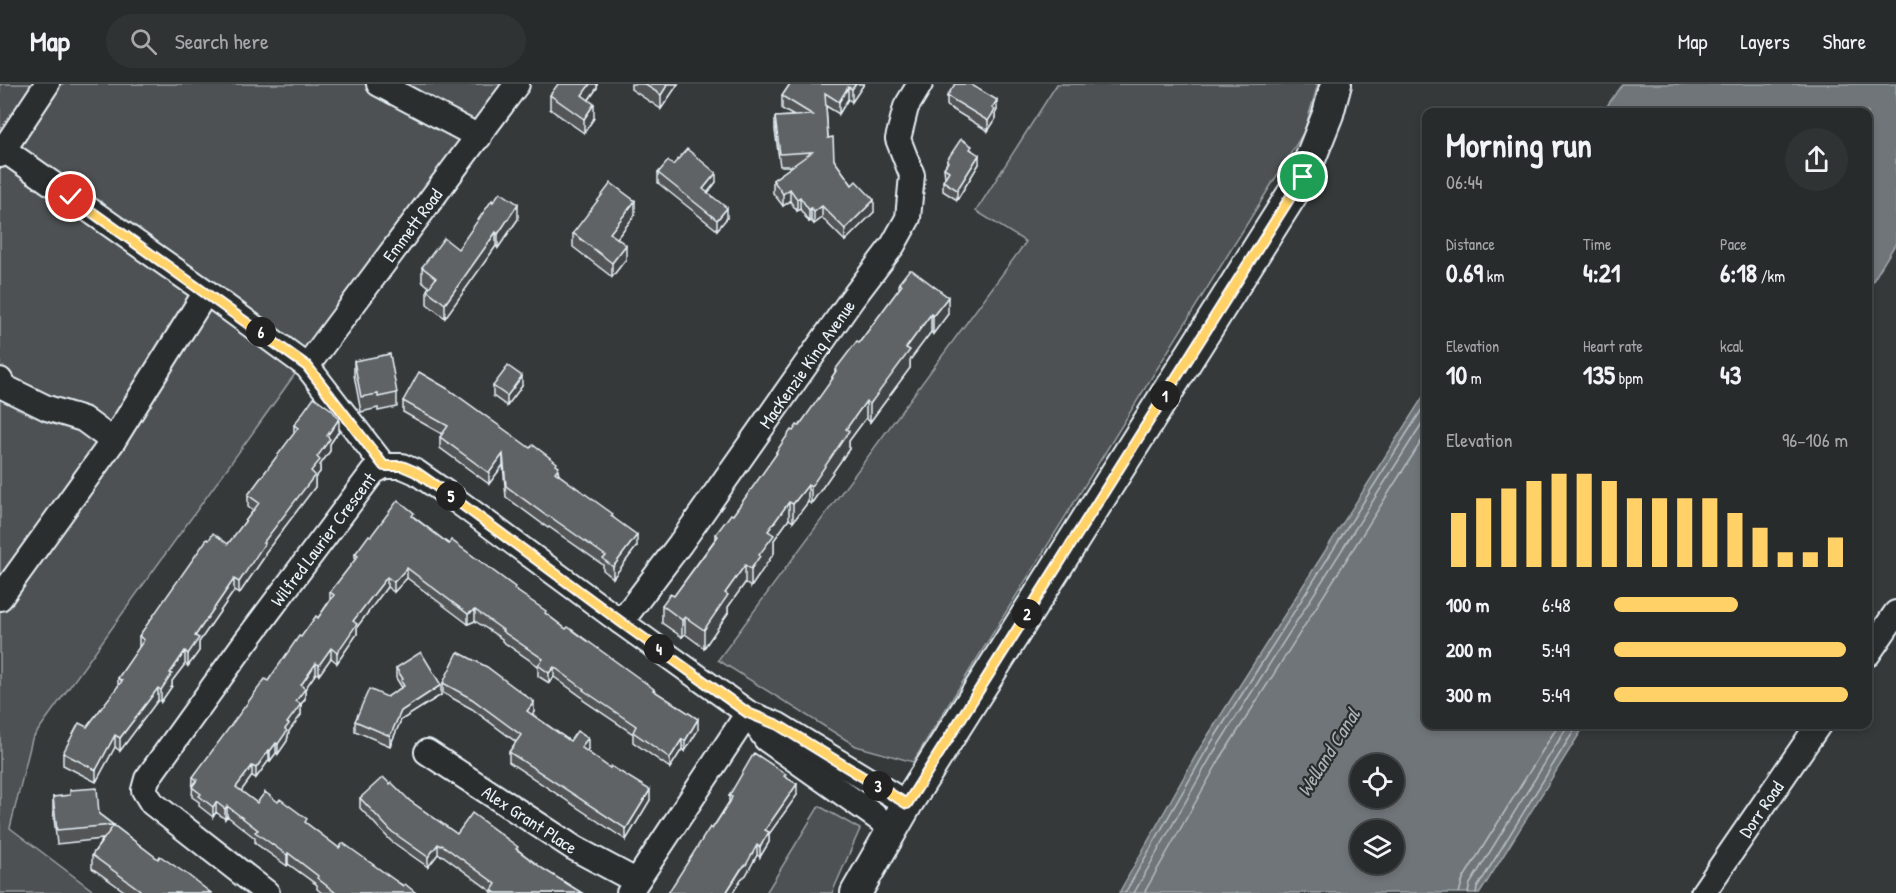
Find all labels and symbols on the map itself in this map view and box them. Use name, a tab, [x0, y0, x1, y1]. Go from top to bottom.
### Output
pin	[1277, 151, 1328, 202]
pin	[45, 171, 96, 222]
street label: Emmett Road	[376, 183, 448, 267]
street label: MacKenzie King Avenue	[753, 294, 860, 433]
pin: 6	[246, 317, 276, 347]
pin: 1	[1150, 381, 1180, 411]
street label: Wilfred Laurier Crescent	[264, 466, 382, 611]
pin: 5	[436, 481, 466, 511]
pin: 2	[1012, 599, 1042, 629]
pin: 4	[644, 634, 674, 664]
water label: Welland Canal	[1290, 701, 1367, 801]
pin: 3	[863, 771, 893, 801]
street label: Dorr Road	[1732, 776, 1789, 842]
street label: Alex Grant Place	[478, 779, 582, 859]

